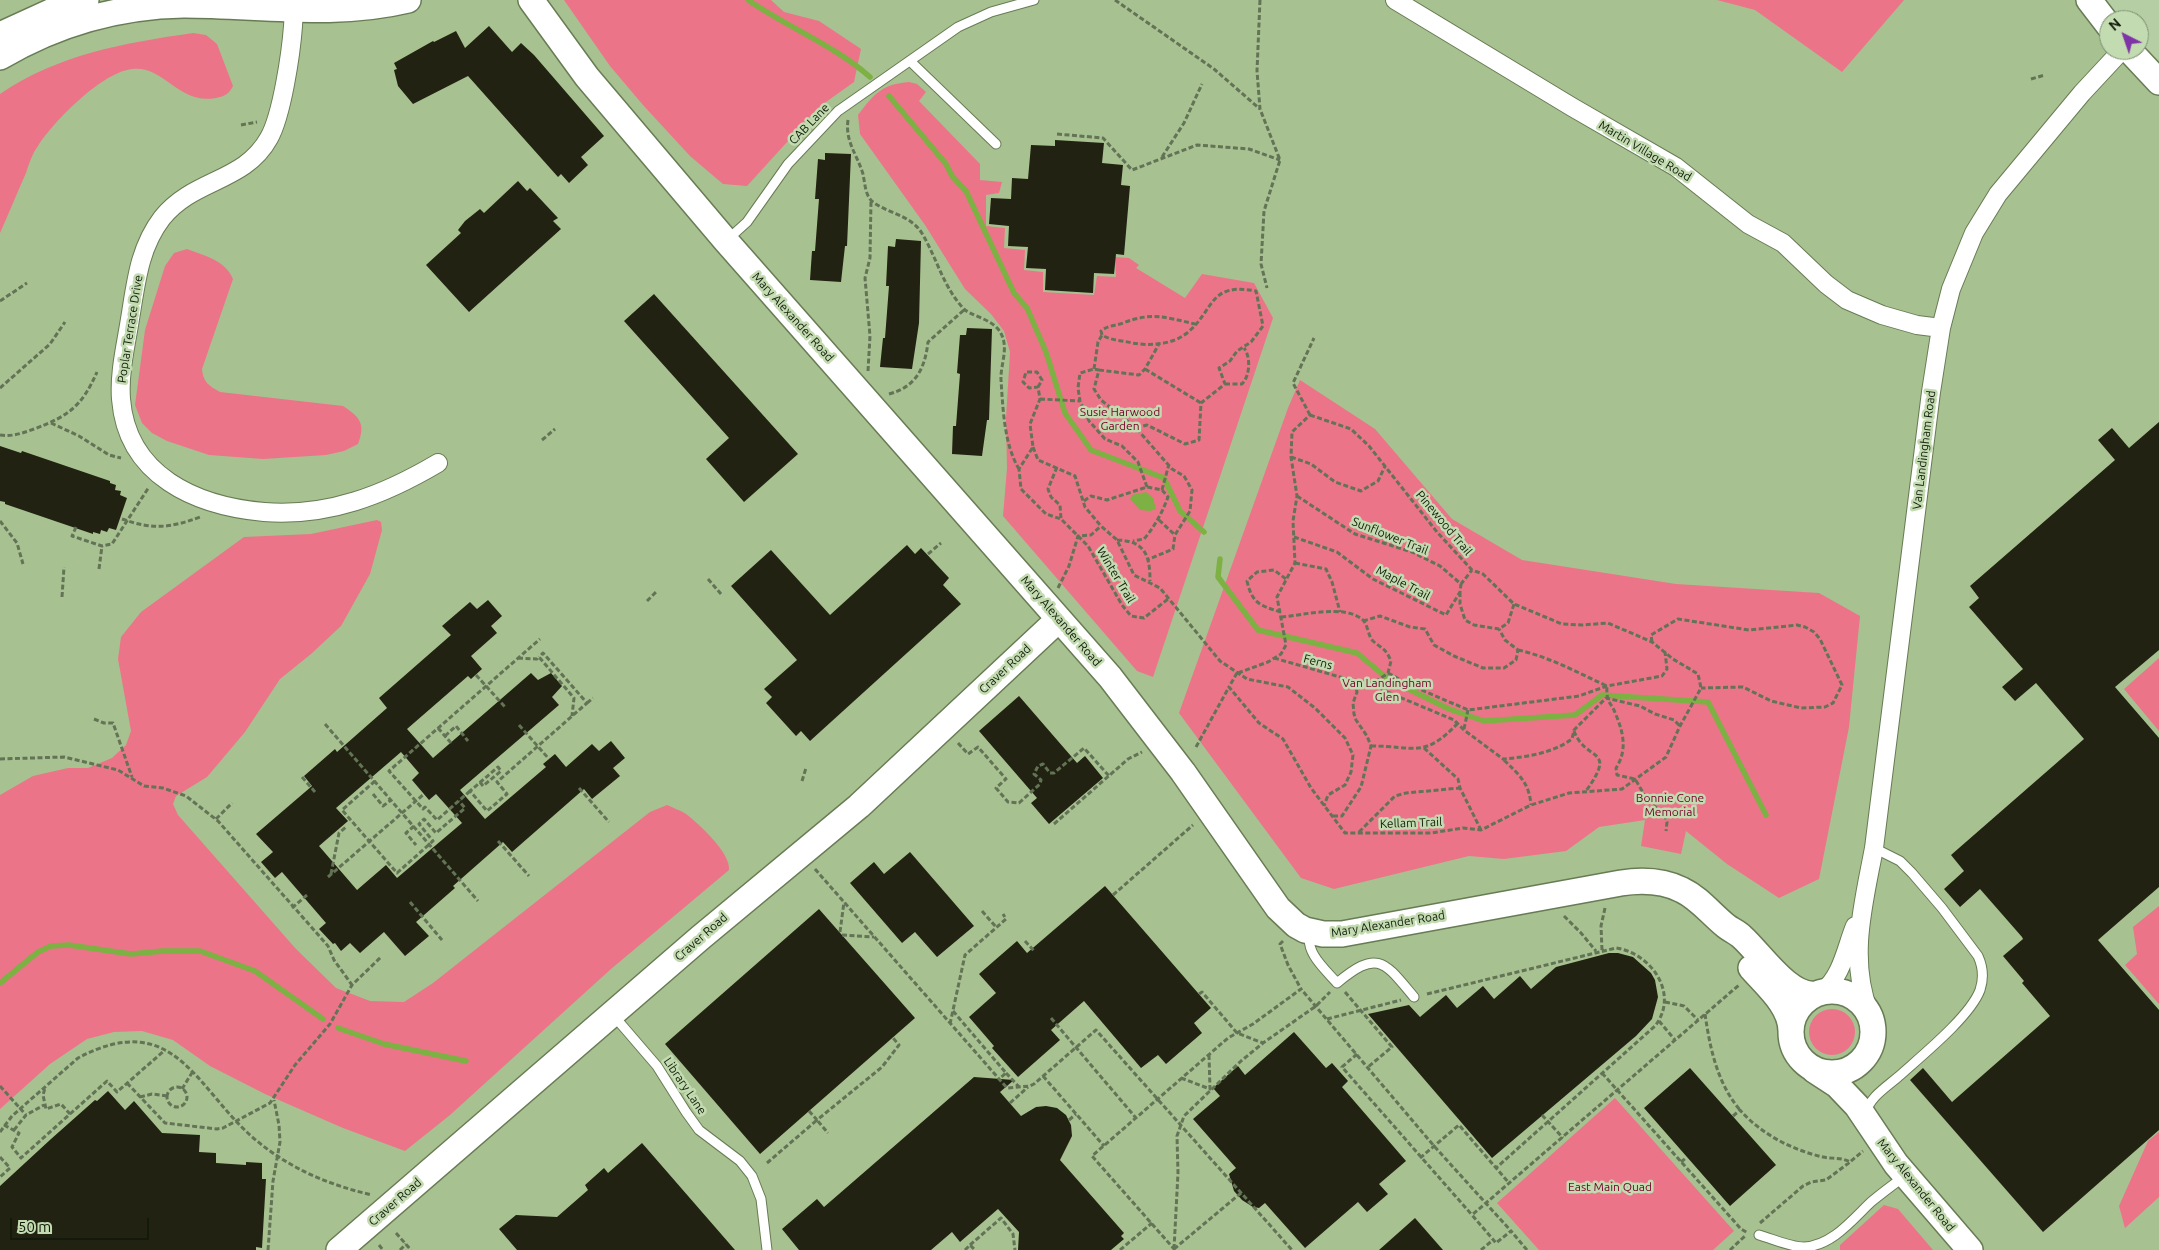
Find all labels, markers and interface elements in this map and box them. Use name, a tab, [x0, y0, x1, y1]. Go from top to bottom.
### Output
north arrow	[2099, 10, 2149, 60]
text: N	[2106, 15, 2124, 34]
street label: CAB Lane	[786, 100, 832, 148]
street label: Martin Village Road	[1596, 118, 1694, 184]
street label: Mary Alexander Road	[749, 269, 837, 365]
street label: Poplar Terrace Drive	[114, 274, 146, 384]
street label: Van Landingham Road	[1910, 390, 1938, 510]
park label: Susie Harwood Garden	[1080, 405, 1160, 433]
street label: Pinewood Trail	[1413, 488, 1475, 558]
street label: Sunflower Trail	[1350, 514, 1430, 558]
street label: Winter Trail	[1094, 544, 1138, 606]
street label: Maple Trail	[1374, 563, 1432, 603]
street label: Mary Alexander Road	[1018, 573, 1104, 669]
street label: Craver Road	[976, 641, 1034, 697]
street label: Ferns	[1302, 651, 1334, 673]
park label: Van Landingham Glen	[1342, 676, 1432, 704]
park label: Bonnie Cone Memorial	[1636, 791, 1704, 819]
street label: Kellam Trail	[1380, 815, 1442, 831]
street label: Mary Alexander Road	[1330, 908, 1446, 940]
street label: Craver Road	[672, 910, 730, 964]
street label: Library Lane	[661, 1055, 709, 1117]
street label: Mary Alexander Road	[1874, 1136, 1958, 1234]
street label: Craver Road	[366, 1175, 424, 1229]
park label: East Main Quad	[1568, 1180, 1652, 1194]
scale bar	[12, 1208, 151, 1240]
text: 50 m	[18, 1218, 51, 1235]

